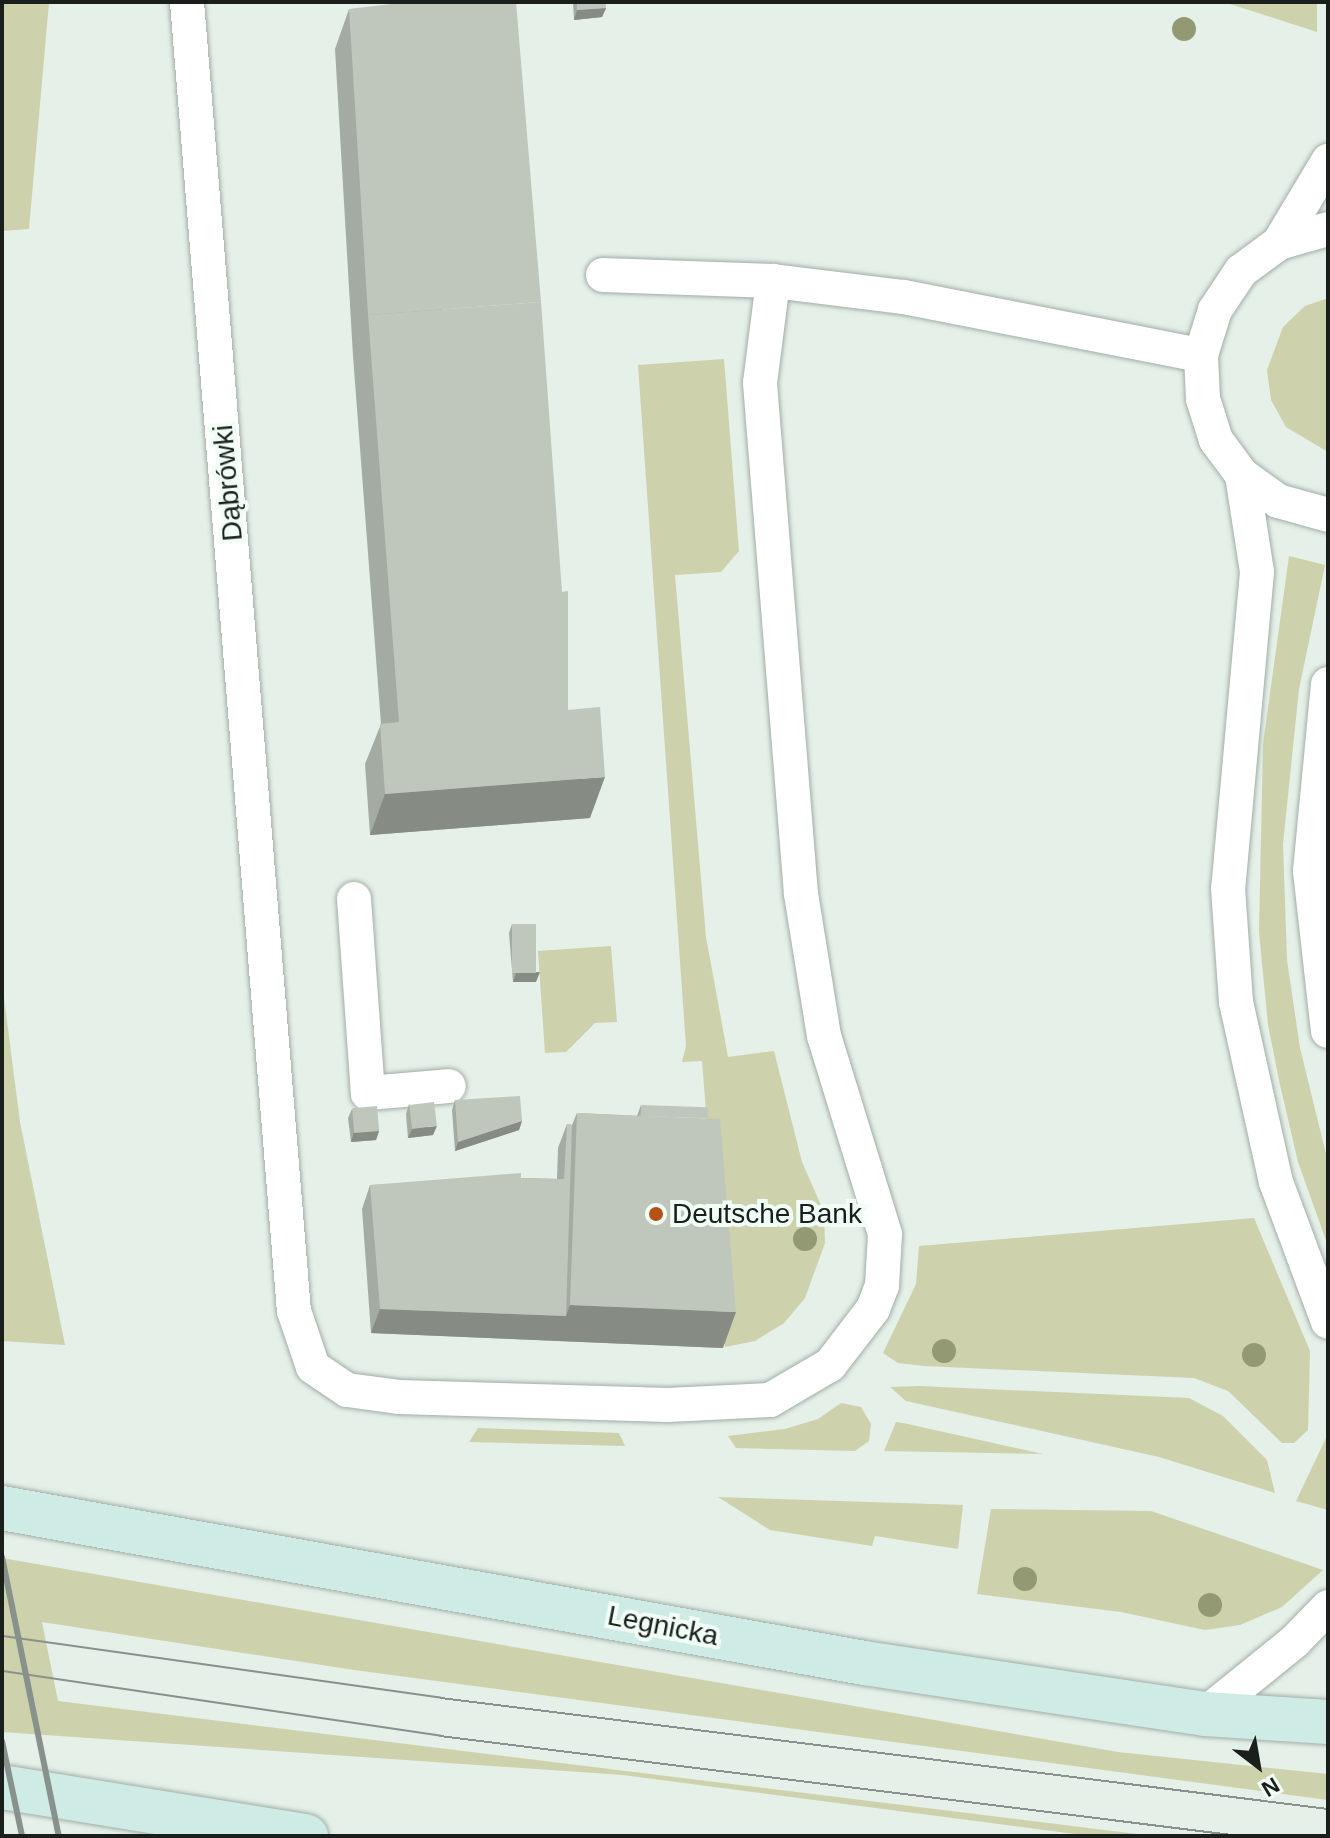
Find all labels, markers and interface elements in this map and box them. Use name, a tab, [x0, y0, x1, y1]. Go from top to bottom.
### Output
street label: Dąbrówki	[206, 423, 250, 543]
place label: Deutsche Bank	[672, 1197, 862, 1231]
marker: Deutsche Bank	[647, 1205, 665, 1223]
street label: Legnicka	[605, 1599, 721, 1653]
north arrow	[1218, 1726, 1298, 1806]
text: N	[1257, 1772, 1284, 1802]

